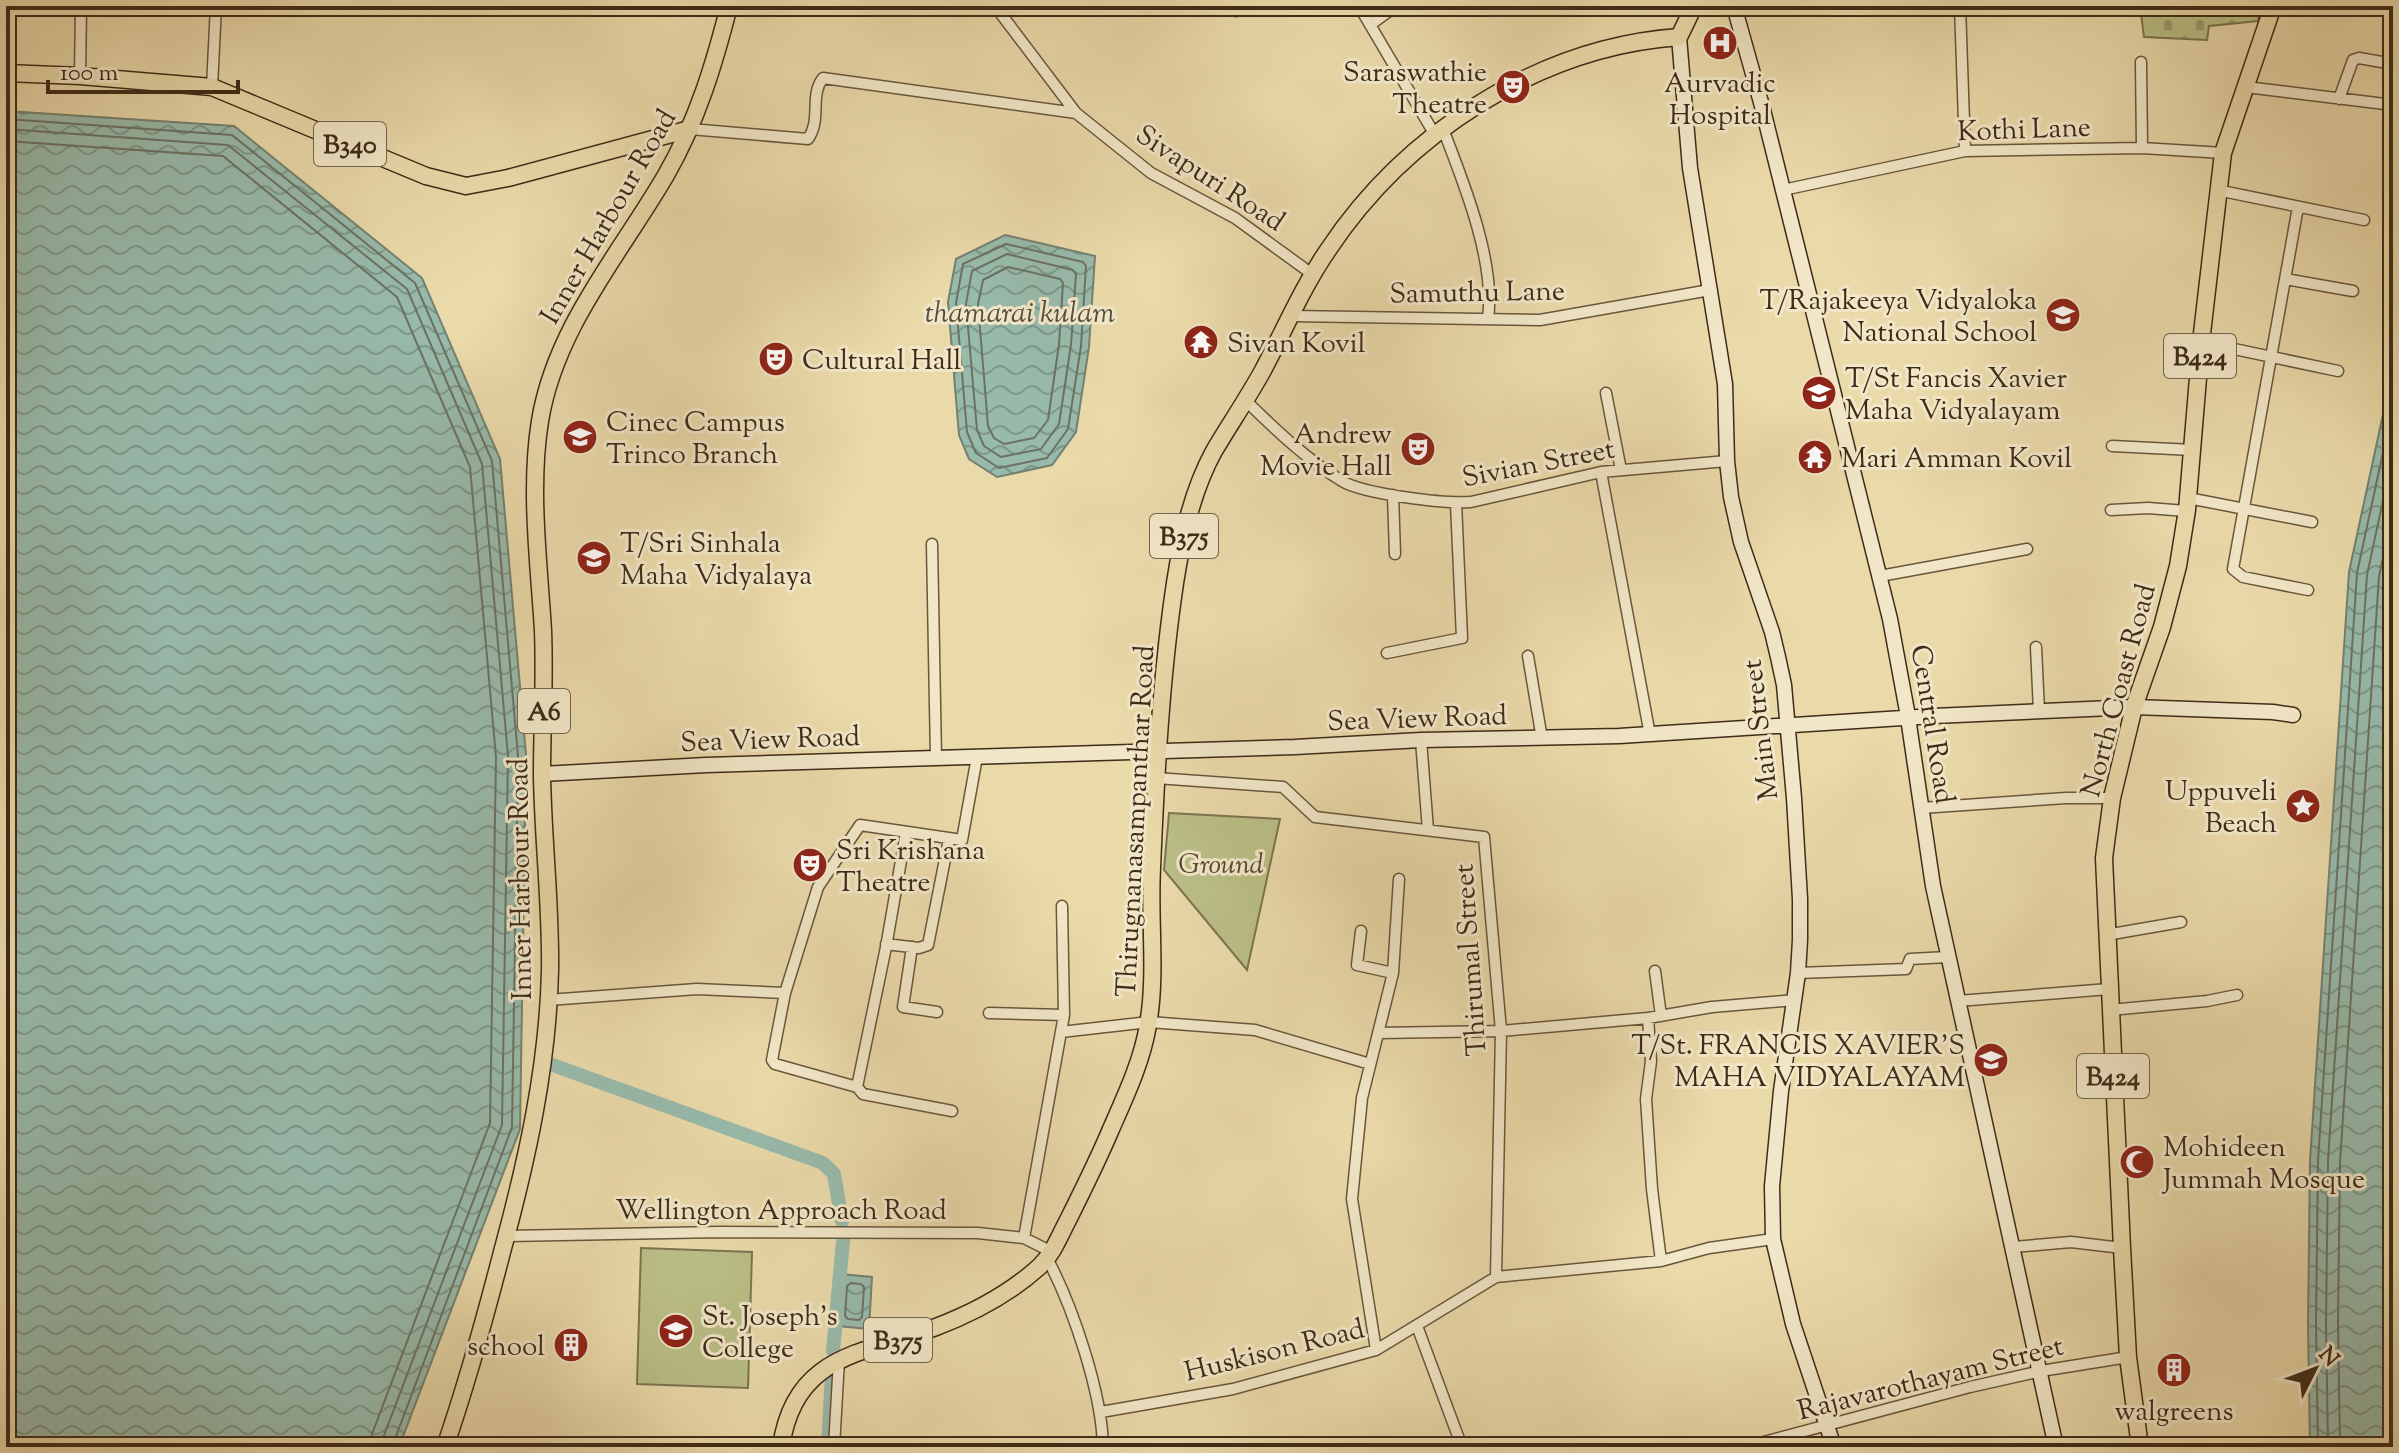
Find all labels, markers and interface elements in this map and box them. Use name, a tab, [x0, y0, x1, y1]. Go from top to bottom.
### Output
hospital icon: Aurvadic Hospital	[1701, 24, 1739, 62]
scale bar	[48, 44, 238, 94]
place label: Saraswathie Theatre	[1343, 54, 1487, 126]
text: 100 m	[60, 57, 118, 91]
place label: Aurvadic Hospital	[1664, 65, 1776, 137]
theatre icon: Saraswathie Theatre	[1494, 68, 1532, 106]
street label: Inner Harbour Road	[532, 102, 688, 333]
street label: Kothi Lane	[1957, 109, 2091, 153]
street label: Sivapuri Road	[1127, 116, 1292, 243]
road number: B340	[314, 122, 386, 166]
street label: Samuthu Lane	[1389, 272, 1565, 316]
place label: T/Rajakeeya Vidyaloka National School	[1759, 282, 2037, 354]
water label: thamarai kulam	[925, 293, 1115, 336]
school or university icon: T/Rajakeeya Vidyaloka National School	[2044, 296, 2082, 334]
temple icon: Sivan Kovil	[1182, 323, 1220, 361]
place label: Sivan Kovil	[1227, 325, 1366, 365]
road number: B424	[2164, 334, 2236, 378]
theatre icon: Cultural Hall	[757, 340, 795, 378]
place label: Cultural Hall	[802, 342, 962, 382]
place label: T/St Fancis Xavier Maha Vidyalayam	[1845, 360, 2067, 432]
school or university icon: T/St Fancis Xavier Maha Vidyalayam	[1800, 374, 1838, 412]
place label: Cinec Campus Trinco Branch	[606, 404, 785, 476]
place label: Andrew Movie Hall	[1260, 416, 1392, 488]
school or university icon: Cinec Campus Trinco Branch	[561, 418, 599, 456]
theatre icon: Andrew Movie Hall	[1399, 430, 1437, 468]
street label: Sivian Street	[1459, 430, 1619, 499]
temple icon: Mari Amman Kovil	[1796, 438, 1834, 476]
place label: Mari Amman Kovil	[1841, 440, 2072, 480]
road number: B375	[1150, 514, 1218, 558]
place label: T/Sri Sinhala Maha Vidyalaya	[620, 525, 812, 597]
school or university icon: T/Sri Sinhala Maha Vidyalaya	[575, 539, 613, 577]
street label: North Coast Road	[2072, 580, 2168, 802]
street label: Central Road	[1899, 642, 1963, 807]
street label: Thirugnanasampanthar Road	[1108, 644, 1166, 998]
street label: Main Street	[1733, 657, 1790, 802]
road number: A6	[518, 689, 570, 733]
street label: Sea View Road	[1327, 697, 1508, 743]
street label: Sea View Road	[680, 718, 861, 764]
street label: Inner Harbour Road	[500, 757, 544, 1001]
place label: Uppuveli Beach	[2165, 773, 2277, 845]
place icon: Uppuveli Beach	[2284, 787, 2322, 825]
place label: Sri Krishana Theatre	[836, 832, 985, 904]
theatre icon: Sri Krishana Theatre	[791, 846, 829, 884]
park label: Ground	[1178, 846, 1264, 886]
street label: Thirumal Street	[1445, 862, 1499, 1057]
place label: T/St. FRANCIS XAVIER'S MAHA VIDYALAYAM	[1631, 1027, 1965, 1099]
school or university icon: T/St. FRANCIS XAVIER'S MAHA VIDYALAYAM	[1972, 1041, 2010, 1079]
road number: B424	[2077, 1054, 2149, 1098]
place label: Mohideen Jummah Mosque	[2161, 1129, 2365, 1201]
mosque icon: Mohideen Jummah Mosque	[2118, 1143, 2156, 1181]
street label: Wellington Approach Road	[615, 1192, 947, 1232]
place label: St. Joseph's College	[702, 1298, 838, 1370]
street label: Huskison Road	[1180, 1310, 1369, 1394]
school or university icon: St. Joseph's College	[657, 1312, 695, 1350]
road number: B375	[864, 1318, 932, 1362]
building icon: school	[552, 1326, 590, 1364]
street label: Rajavarothayam Street	[1794, 1327, 2068, 1432]
place label: school	[467, 1328, 545, 1368]
north arrow	[2275, 1329, 2355, 1409]
text: N	[2310, 1340, 2346, 1375]
building icon: walgreens	[2155, 1351, 2193, 1389]
place label: walgreens	[2114, 1393, 2234, 1433]

